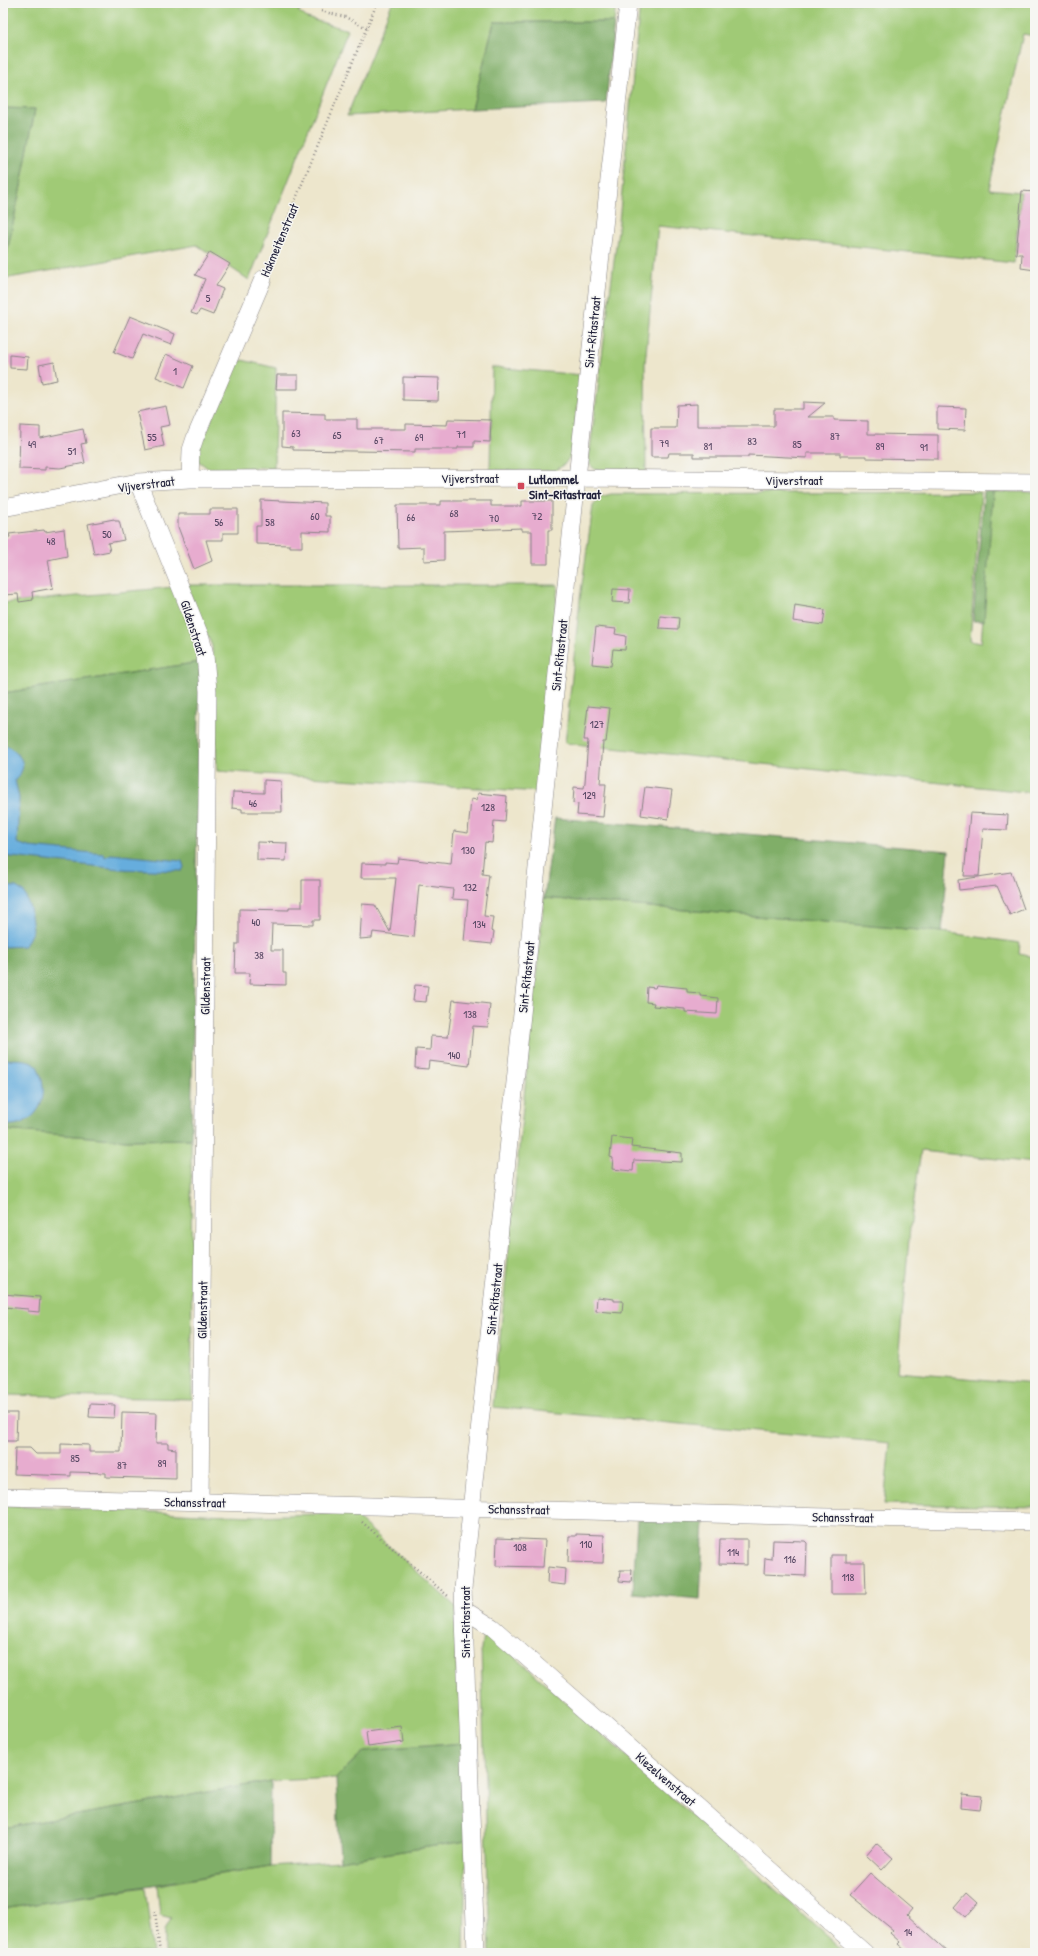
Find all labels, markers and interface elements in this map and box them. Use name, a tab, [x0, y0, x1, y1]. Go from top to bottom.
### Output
street label: Hakmeitenstraat	[255, 200, 303, 279]
house number: 5	[206, 291, 211, 305]
street label: Sint-Ritastraat	[579, 295, 605, 369]
house number: 1	[173, 364, 177, 378]
house number: 63	[291, 426, 301, 440]
house number: 71	[456, 427, 466, 441]
house number: 65	[332, 428, 342, 442]
house number: 87	[830, 429, 840, 443]
house number: 55	[147, 430, 157, 444]
house number: 69	[415, 430, 423, 444]
house number: 67	[374, 433, 384, 447]
house number: 83	[747, 434, 757, 448]
house number: 79	[659, 436, 669, 450]
house number: 49	[28, 437, 36, 451]
house number: 85	[792, 437, 802, 451]
house number: 81	[704, 439, 712, 453]
house number: 89	[876, 439, 884, 453]
house number: 91	[920, 440, 928, 454]
house number: 51	[68, 444, 76, 458]
street label: Vijverstraat	[441, 469, 499, 487]
place label: Lutlommel Sint-Ritastraat	[529, 470, 602, 503]
street label: Vijverstraat	[116, 471, 176, 496]
street label: Vijverstraat	[765, 471, 823, 489]
marker: Lutlommel Sint-Ritastraat	[516, 481, 526, 491]
house number: 68	[449, 506, 459, 520]
house number: 60	[310, 509, 320, 523]
house number: 72	[532, 509, 542, 523]
house number: 66	[407, 510, 416, 524]
house number: 70	[489, 511, 499, 525]
house number: 56	[214, 515, 224, 529]
house number: 58	[265, 515, 275, 529]
house number: 50	[102, 527, 112, 541]
house number: 48	[47, 534, 56, 548]
street label: Gildenstraat	[176, 598, 212, 659]
street label: Sint-Ritastraat	[546, 618, 572, 692]
house number: 127	[590, 717, 604, 731]
house number: 129	[582, 788, 596, 802]
house number: 46	[249, 796, 258, 810]
house number: 128	[481, 800, 495, 814]
house number: 130	[461, 843, 475, 857]
house number: 132	[463, 880, 477, 894]
house number: 40	[251, 915, 261, 929]
house number: 134	[472, 917, 486, 931]
street label: Sint-Ritastraat	[513, 940, 539, 1014]
house number: 38	[254, 948, 264, 962]
street label: Gildenstraat	[195, 956, 215, 1015]
house number: 138	[463, 1007, 477, 1021]
house number: 140	[447, 1048, 461, 1062]
street label: Sint-Ritastraat	[481, 1262, 507, 1336]
street label: Gildenstraat	[192, 1280, 212, 1339]
house number: 85	[70, 1451, 80, 1465]
house number: 89	[158, 1456, 166, 1470]
house number: 87	[117, 1458, 127, 1472]
street label: Schansstraat	[164, 1492, 226, 1512]
street label: Schansstraat	[488, 1499, 550, 1519]
street label: Schansstraat	[812, 1507, 874, 1527]
house number: 110	[580, 1537, 593, 1551]
house number: 108	[513, 1540, 527, 1554]
house number: 114	[727, 1545, 739, 1559]
house number: 116	[784, 1552, 797, 1566]
house number: 118	[842, 1570, 855, 1584]
street label: Sint-Ritastraat	[456, 1585, 474, 1658]
street label: Kiezelvenstraat	[632, 1748, 700, 1811]
house number: 14	[904, 1925, 912, 1939]

